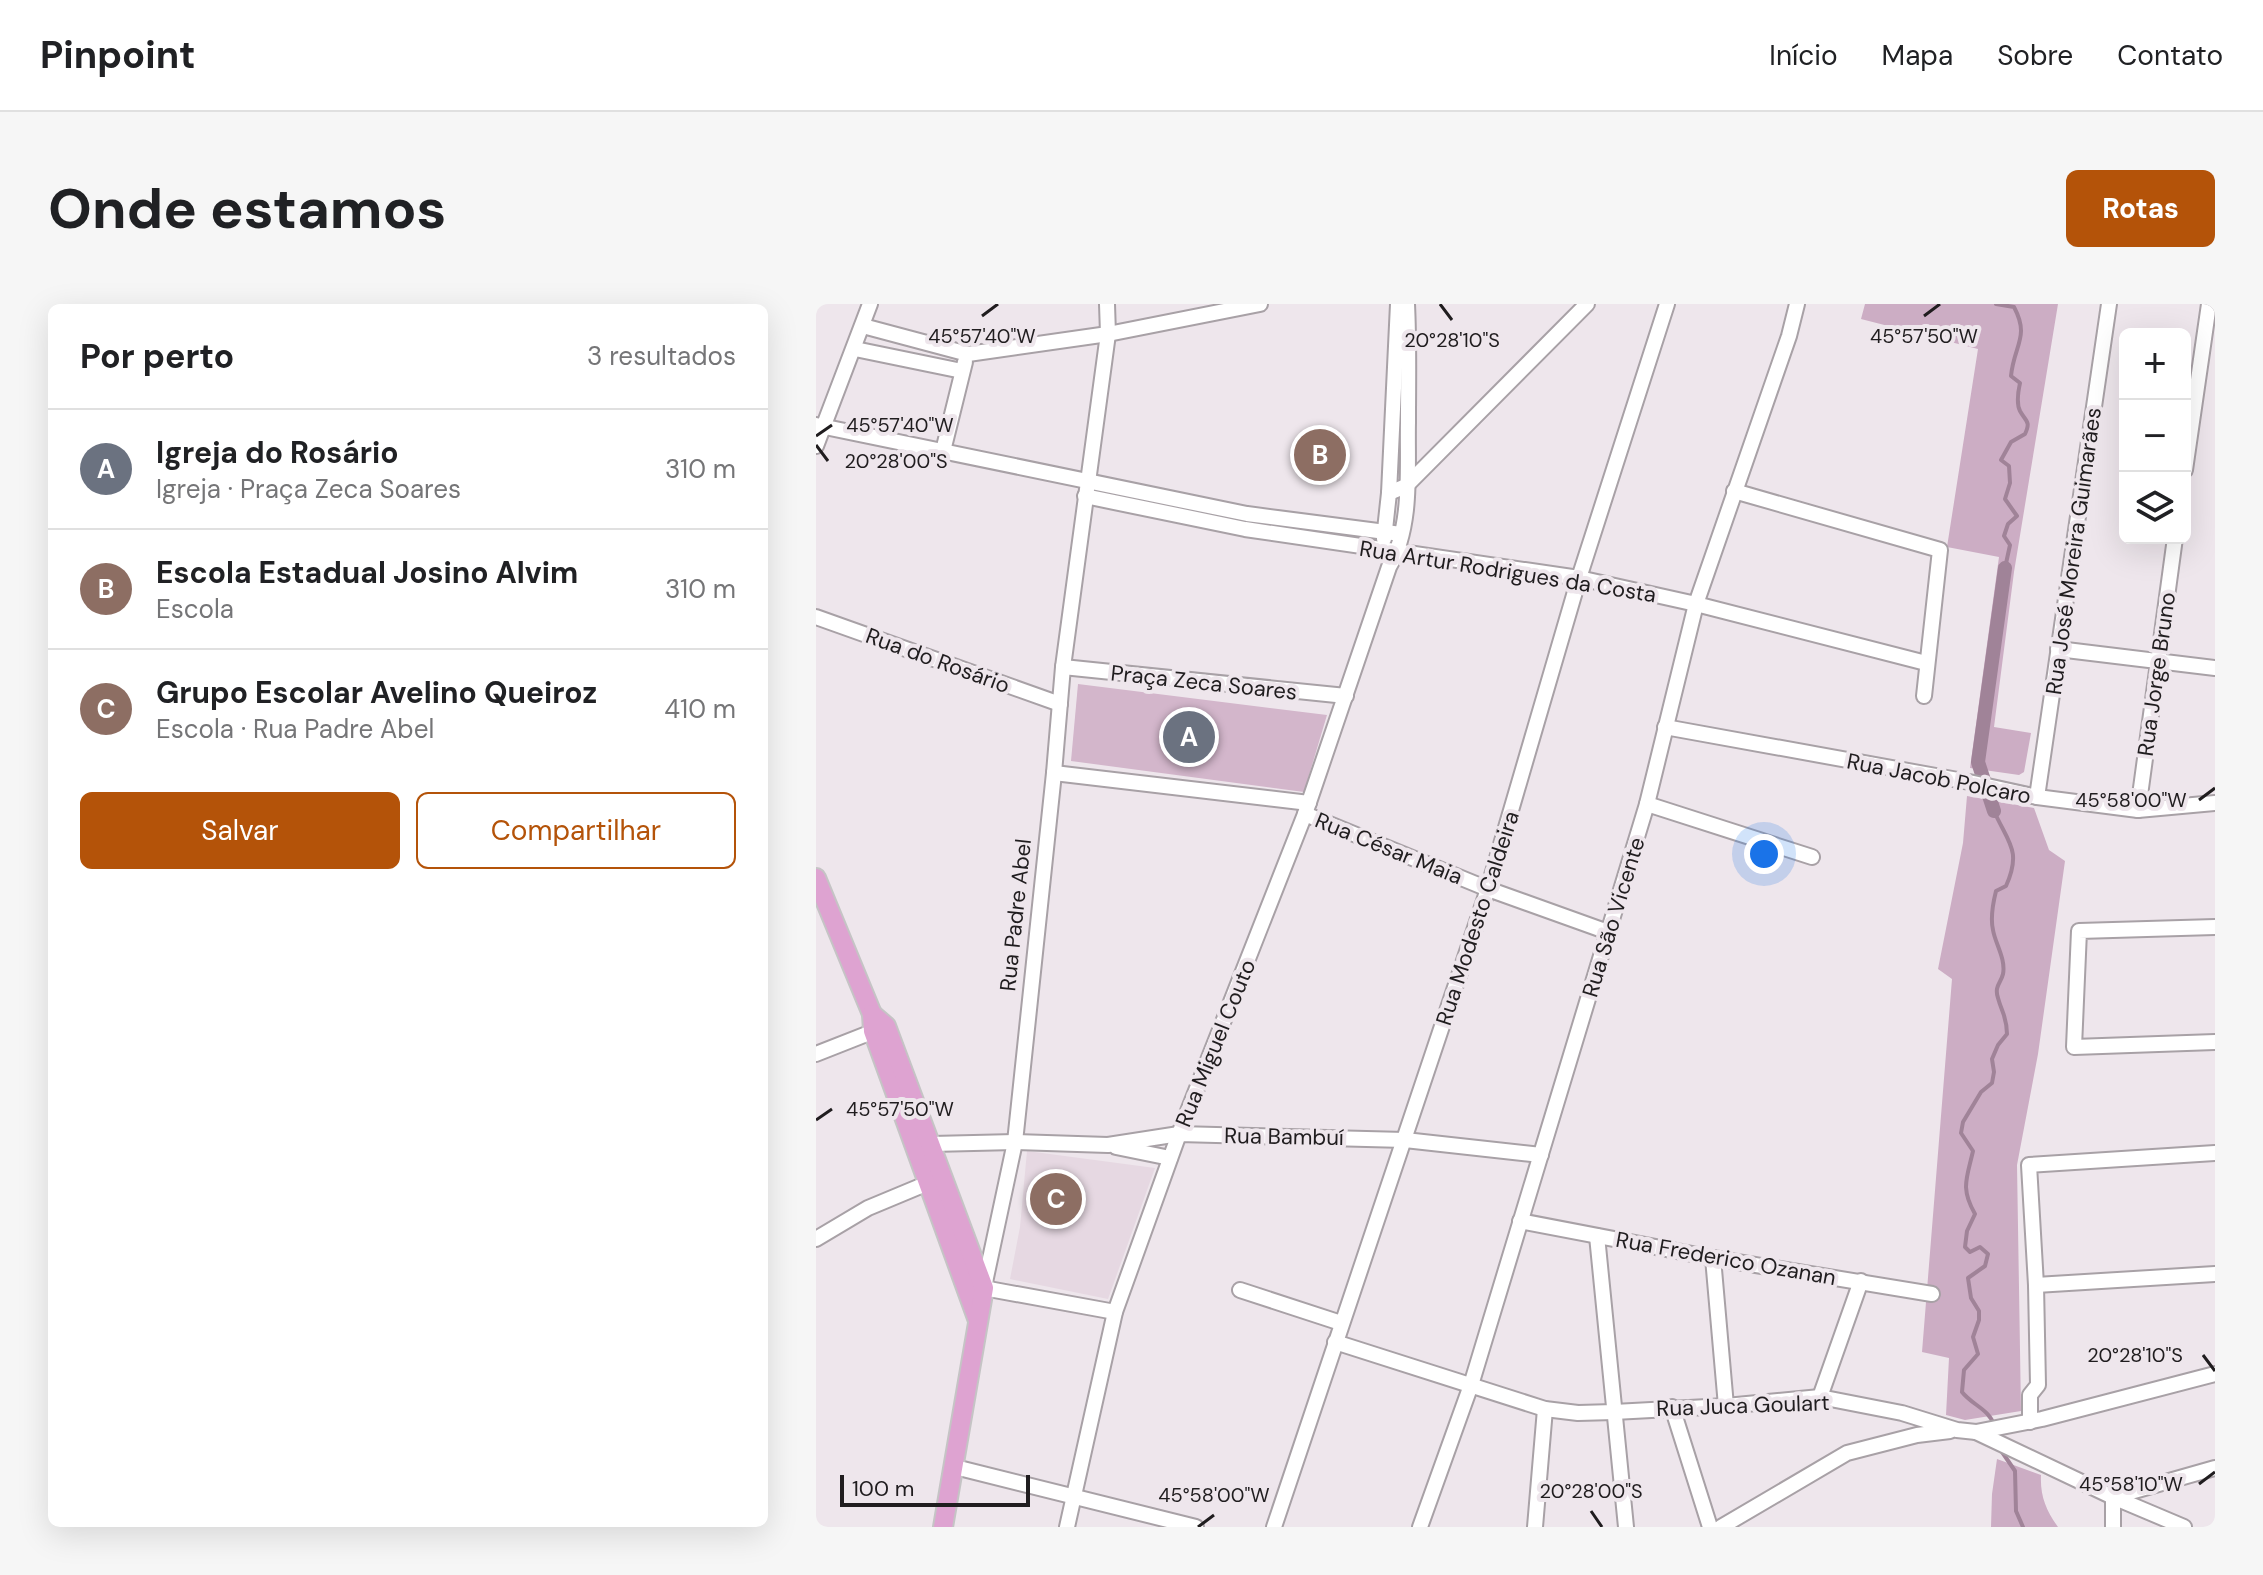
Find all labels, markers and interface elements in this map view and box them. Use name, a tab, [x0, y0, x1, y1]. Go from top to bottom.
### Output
text: Pinpoint	[40, 30, 196, 80]
text: Início	[1769, 37, 1838, 74]
text: Mapa	[1882, 37, 1953, 74]
text: Sobre	[1997, 37, 2073, 74]
text: Contato	[2117, 37, 2223, 74]
button: Rotas	[2066, 170, 2215, 247]
text: Onde estamos	[48, 172, 446, 245]
text: 45°57'40"W	[928, 323, 1036, 349]
text: 45°57'50"W	[1870, 323, 1978, 349]
text: 20°28'10"S	[1404, 327, 1500, 353]
map controls	[2119, 328, 2191, 544]
button: +	[2119, 328, 2191, 400]
text: Por perto	[80, 334, 234, 379]
text: 3 resultados	[587, 339, 736, 373]
button: −	[2119, 400, 2191, 472]
street label: Rua José Moreira Guimarães	[2039, 406, 2108, 697]
text: 45°57'40"W	[846, 412, 954, 438]
pin: B	[1294, 425, 1346, 485]
text: Igreja do Rosário	[156, 433, 399, 472]
text: 20°28'00"S	[844, 448, 948, 474]
text: A	[97, 452, 115, 486]
text: 310 m	[665, 452, 736, 486]
text: Igreja · Praça Zeca Soares	[156, 472, 461, 506]
button: layers	[2119, 472, 2191, 544]
street label: Rua Artur Rodrigues da Costa	[1358, 534, 1658, 609]
text: Escola Estadual Josino Alvim	[156, 553, 578, 592]
text: B	[98, 572, 114, 606]
text: 310 m	[665, 572, 736, 606]
street label: Rua Jorge Bruno	[2131, 590, 2182, 758]
text: Escola	[156, 592, 234, 626]
street label: Rua do Rosário	[862, 621, 1014, 700]
street label: Praça Zeca Soares	[1109, 658, 1299, 707]
text: Grupo Escolar Avelino Queiroz	[156, 673, 597, 712]
text: C	[96, 692, 116, 726]
text: 410 m	[664, 692, 736, 726]
pin: A	[1163, 707, 1215, 767]
text: Escola · Rua Padre Abel	[156, 712, 434, 746]
street label: Rua Jacob Polcaro	[1844, 746, 2034, 811]
text: 45°58'00"W	[2075, 787, 2187, 813]
button: Salvar	[80, 792, 400, 869]
button: Compartilhar	[416, 792, 736, 869]
street label: Rua César Maia	[1311, 806, 1467, 891]
street label: Rua Modesto Caldeira	[1429, 807, 1526, 1029]
street label: Rua São Vicente	[1575, 834, 1652, 1001]
your location	[1744, 834, 1784, 874]
street label: Rua Padre Abel	[993, 837, 1038, 993]
street label: Rua Miguel Couto	[1169, 955, 1262, 1131]
text: 45°57'50"W	[846, 1096, 954, 1122]
street label: Rua Bambuí	[1224, 1121, 1344, 1152]
pin: C	[1030, 1169, 1082, 1229]
street label: Rua Frederico Ozanan	[1614, 1225, 1838, 1292]
text: 20°28'10"S	[2087, 1342, 2183, 1368]
street label: Rua Juca Goulart	[1656, 1388, 1830, 1423]
scale bar	[840, 1471, 1030, 1507]
text: 45°58'10"W	[2079, 1471, 2183, 1497]
text: 100 m	[852, 1474, 914, 1503]
text: 20°28'00"S	[1539, 1478, 1643, 1504]
text: 45°58'00"W	[1158, 1482, 1270, 1508]

